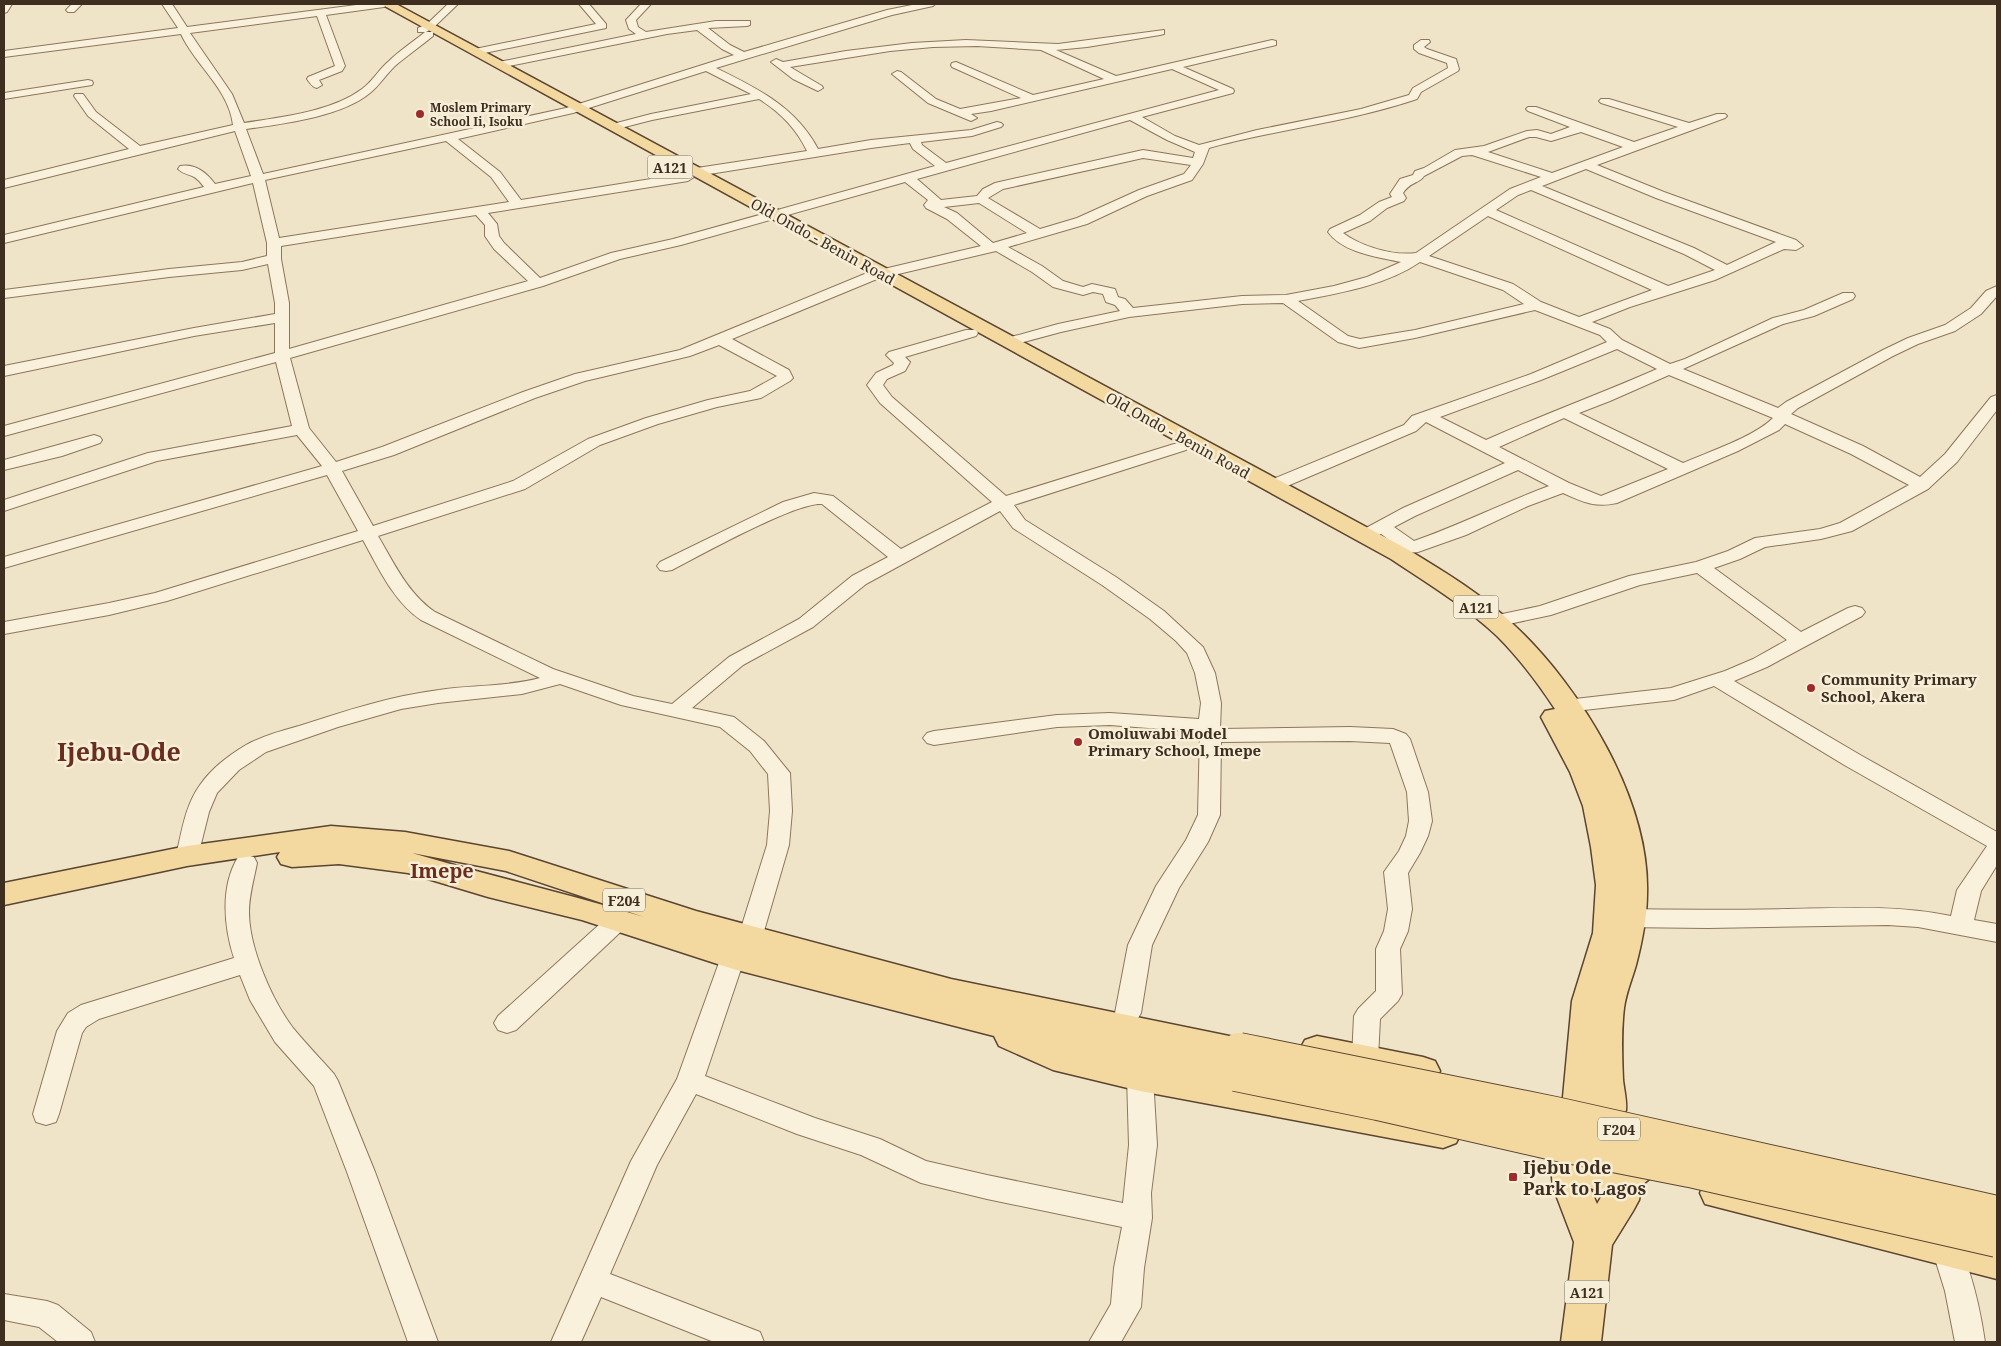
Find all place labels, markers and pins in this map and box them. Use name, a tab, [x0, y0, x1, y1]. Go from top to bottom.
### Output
place label: Moslem Primary School Ii, Isoku	[430, 99, 531, 130]
marker: Moslem Primary School Ii, Isoku	[414, 108, 426, 120]
place label: Community Primary School, Akera	[1821, 669, 1977, 706]
marker: Community Primary School, Akera	[1805, 682, 1817, 694]
place label: Omoluwabi Model Primary School, Imepe	[1088, 723, 1261, 760]
marker: Omoluwabi Model Primary School, Imepe	[1072, 736, 1084, 748]
place label: Ijebu Ode Park to Lagos	[1523, 1155, 1647, 1200]
marker: Ijebu Ode Park to Lagos	[1507, 1171, 1519, 1183]

